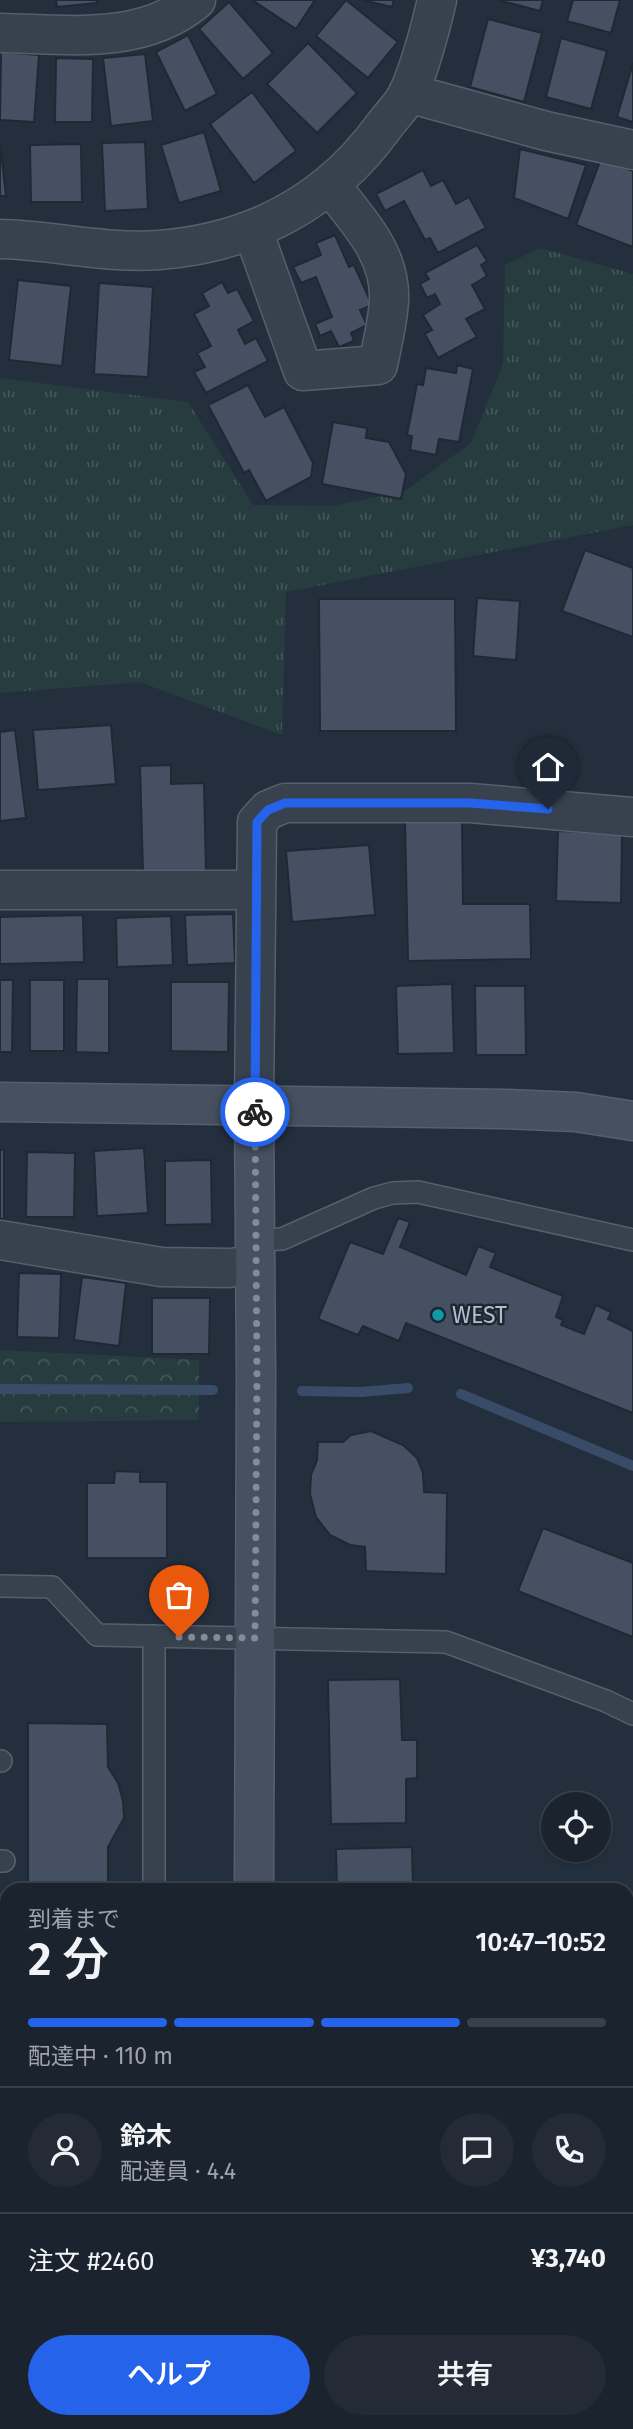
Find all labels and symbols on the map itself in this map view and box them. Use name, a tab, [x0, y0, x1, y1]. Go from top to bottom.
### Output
pin	[518, 737, 578, 809]
courier	[220, 1077, 290, 1147]
place label: WEST	[452, 1301, 507, 1329]
marker: WEST	[430, 1307, 446, 1323]
pin	[149, 1565, 209, 1637]

